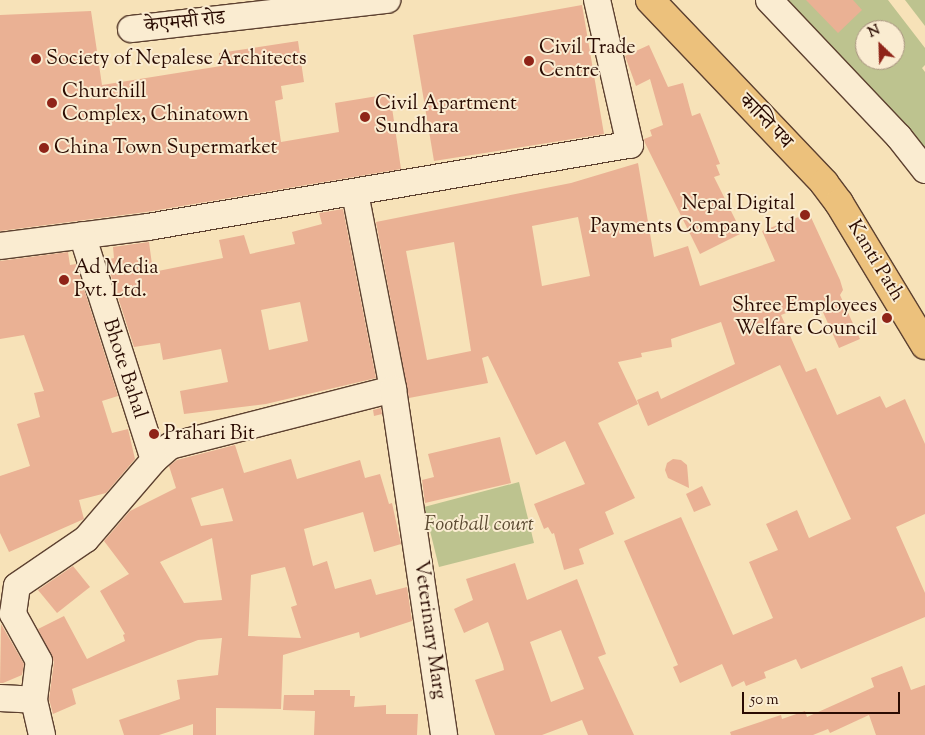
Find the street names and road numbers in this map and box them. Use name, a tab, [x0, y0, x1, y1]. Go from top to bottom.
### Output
street label: केएमसी रोड	[144, 7, 226, 39]
street label: कान्ति पथ	[733, 90, 797, 154]
street label: Kanti Path	[841, 216, 909, 306]
street label: Bhote Bahal	[97, 316, 151, 422]
street label: Veterinary Marg	[407, 559, 451, 701]

